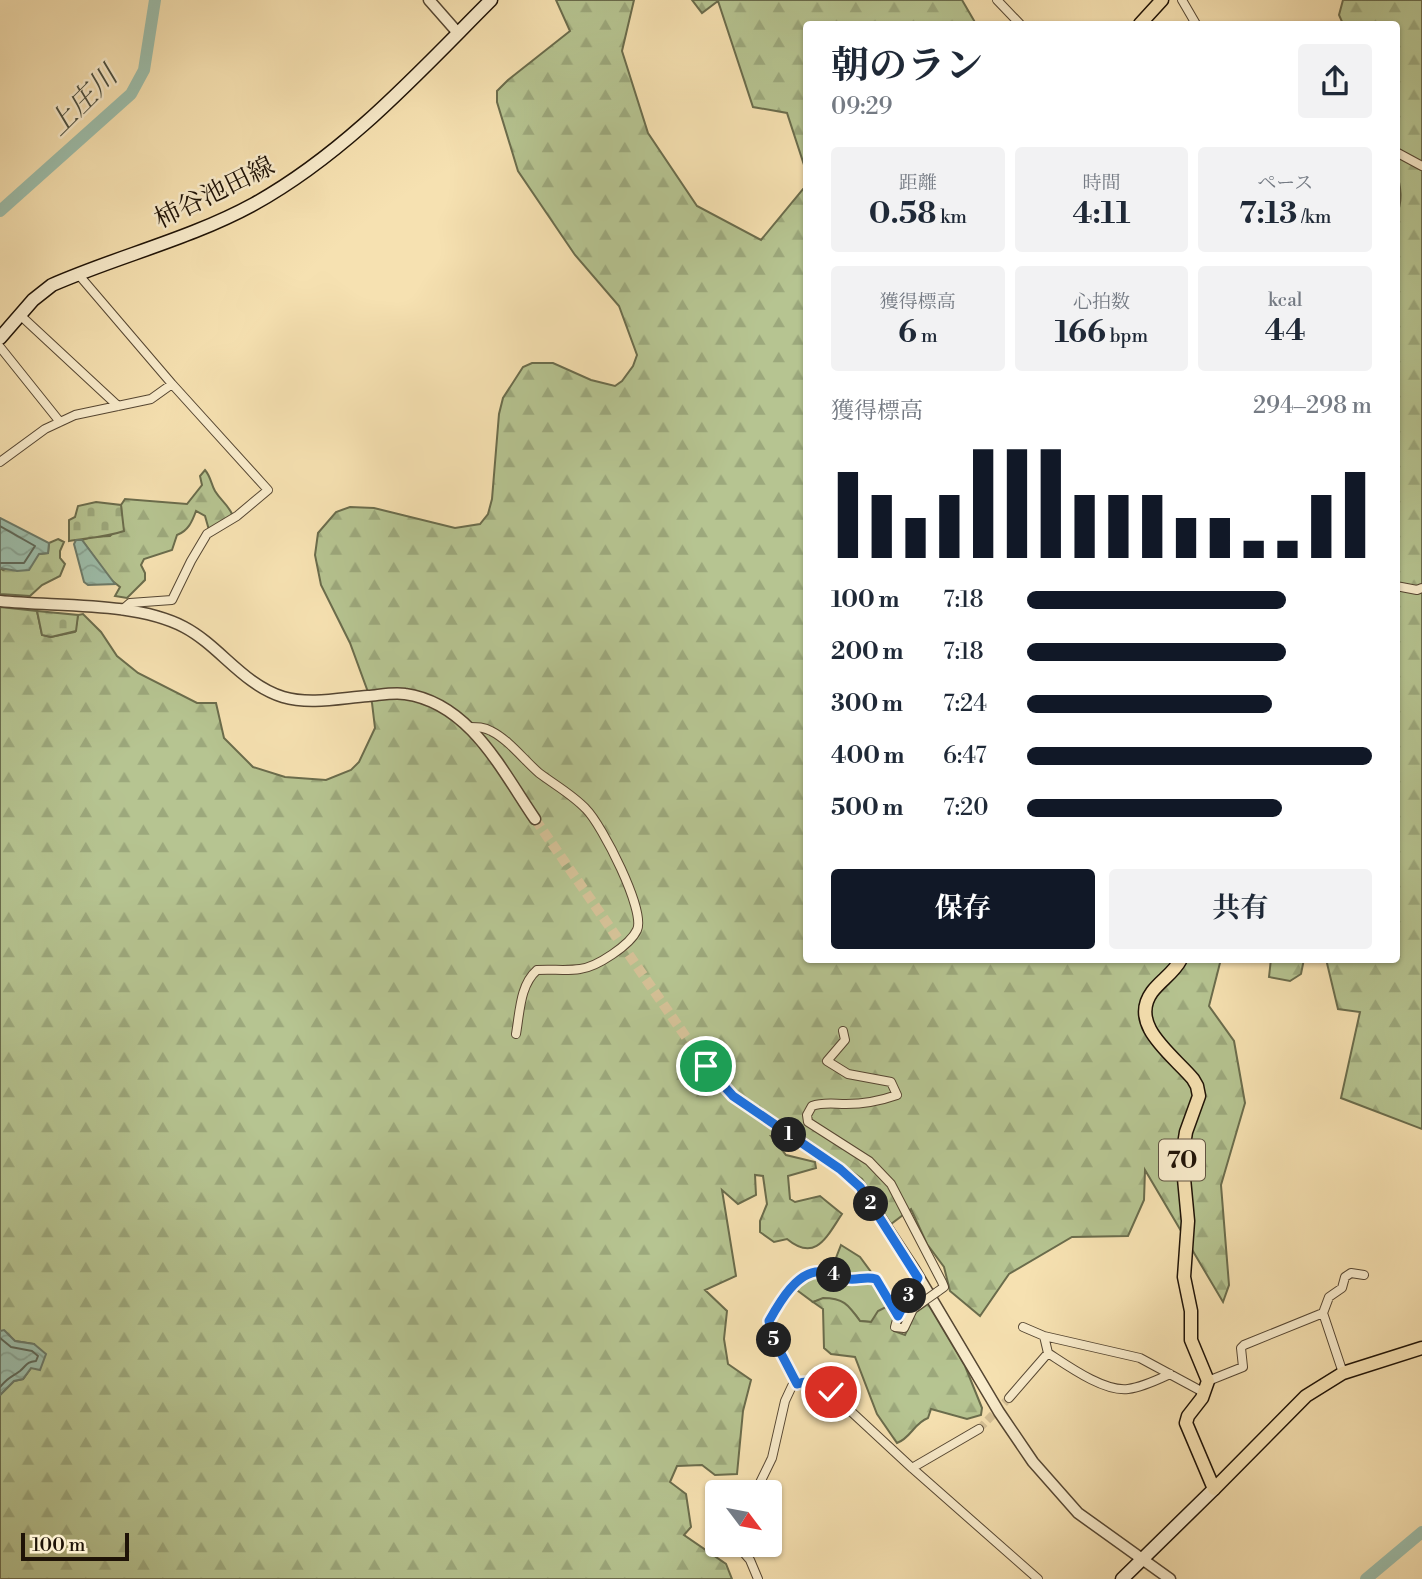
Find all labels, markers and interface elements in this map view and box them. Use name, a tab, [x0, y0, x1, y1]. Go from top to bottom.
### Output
text: 朝のラン	[831, 43, 983, 90]
button: share	[1298, 44, 1372, 118]
water label: 上庄川	[41, 57, 127, 143]
text: 09:29	[831, 93, 892, 121]
street label: 柿谷池田線	[149, 150, 280, 236]
text: 距離	[899, 171, 937, 195]
text: 時間	[1082, 171, 1121, 195]
text: ペース	[1257, 171, 1313, 195]
text: 0.58	[869, 195, 936, 233]
text: 4:11	[1072, 195, 1131, 233]
text: 7:13	[1239, 195, 1297, 233]
text: km	[936, 205, 967, 229]
text: /km	[1297, 205, 1331, 229]
text: kcal	[1268, 288, 1302, 312]
text: 獲得標高	[880, 290, 956, 314]
text: 心拍数	[1073, 290, 1130, 314]
text: 44	[1265, 312, 1306, 350]
text: 6	[898, 314, 917, 352]
text: 166	[1055, 314, 1106, 352]
text: m	[917, 324, 938, 348]
text: bpm	[1106, 324, 1148, 348]
text: 294–298 m	[1253, 392, 1372, 420]
text: 獲得標高	[831, 397, 923, 425]
text: 100 m	[831, 586, 899, 614]
text: 7:18	[943, 586, 984, 614]
text: 200 m	[831, 638, 903, 666]
text: 7:18	[943, 638, 984, 666]
text: 300 m	[831, 690, 903, 718]
text: 7:24	[943, 690, 987, 718]
text: 400 m	[831, 742, 904, 770]
text: 6:47	[943, 742, 987, 770]
text: 500 m	[831, 794, 903, 822]
text: 7:20	[943, 794, 988, 822]
button: 保存	[831, 869, 1095, 949]
button: 共有	[1109, 869, 1372, 949]
pin	[676, 1036, 736, 1096]
icon: arrive	[687, 1047, 725, 1085]
pin: 1	[772, 1118, 806, 1152]
text: 1	[784, 1122, 793, 1146]
road number: 70	[1159, 1140, 1205, 1180]
pin: 2	[854, 1186, 888, 1222]
text: 2	[865, 1191, 876, 1215]
pin: 4	[816, 1258, 852, 1292]
text: 4	[827, 1262, 840, 1286]
pin: 3	[892, 1278, 926, 1314]
text: 3	[903, 1283, 914, 1307]
pin: 5	[756, 1322, 792, 1358]
text: 5	[768, 1327, 779, 1351]
pin	[801, 1362, 861, 1422]
icon: check	[812, 1373, 850, 1411]
north arrow	[705, 1480, 782, 1558]
map controls	[705, 1480, 782, 1557]
scale bar	[21, 1530, 130, 1562]
text: 100 m	[32, 1533, 85, 1557]

